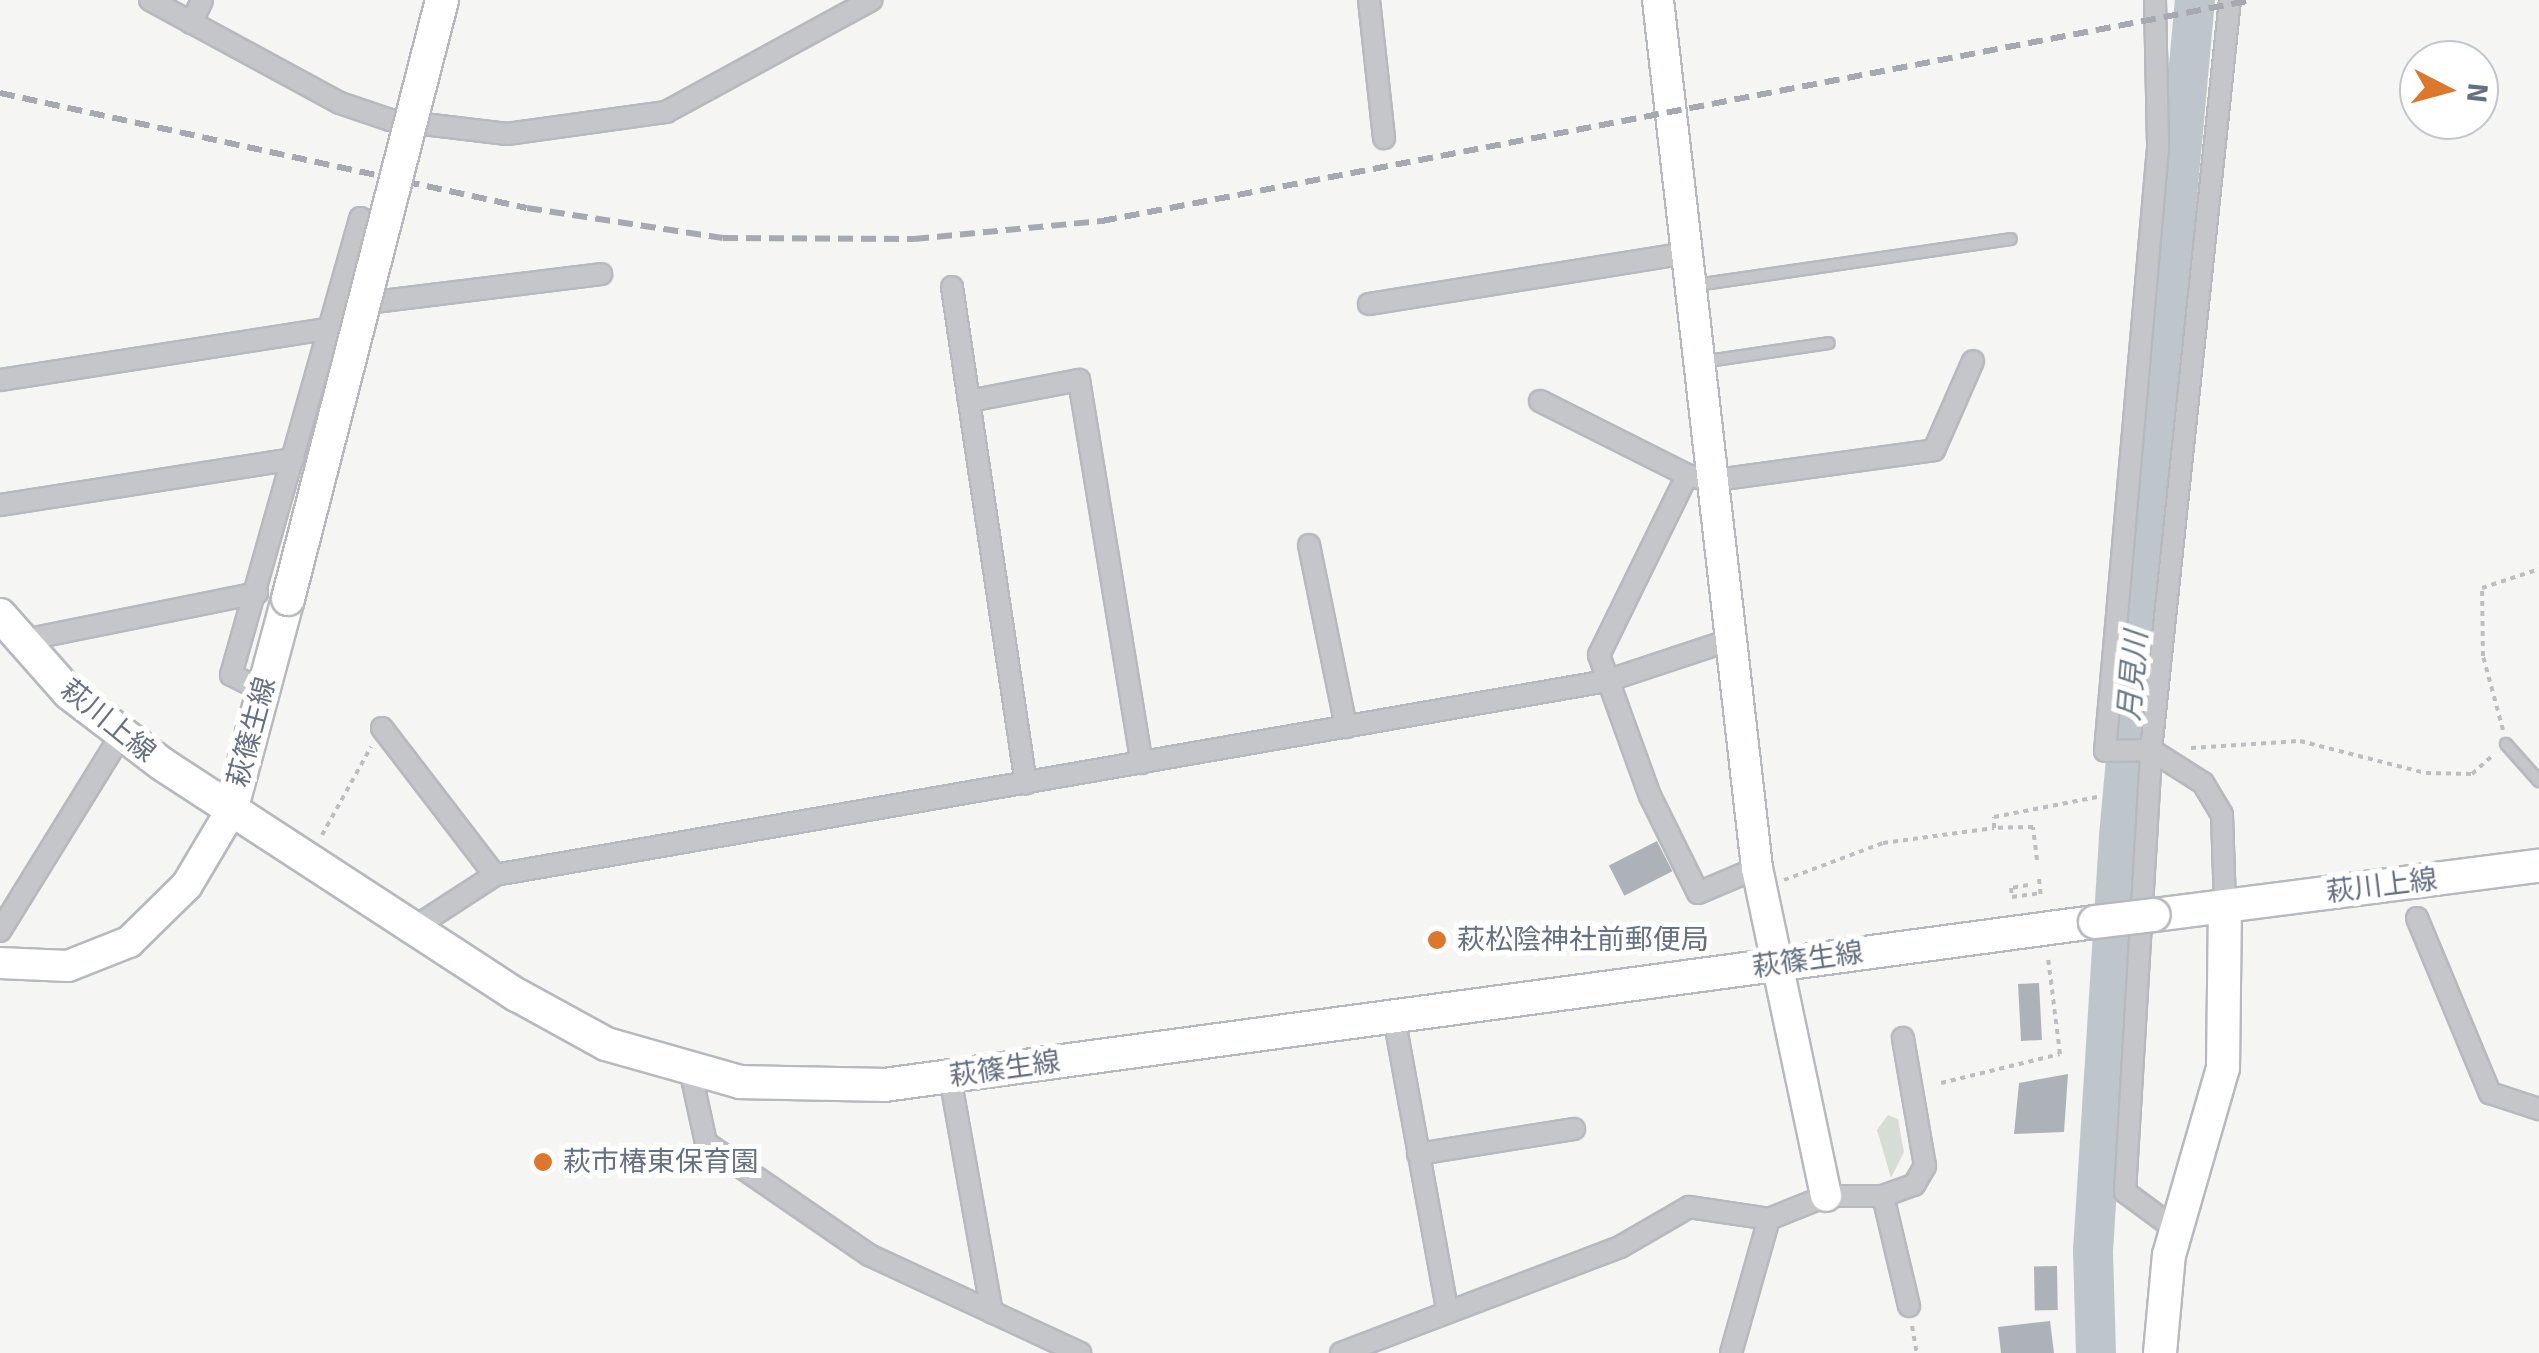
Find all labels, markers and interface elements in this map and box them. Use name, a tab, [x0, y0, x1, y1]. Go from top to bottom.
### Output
north arrow	[2399, 40, 2499, 140]
text: N	[2459, 81, 2495, 104]
water label: 月見川	[2112, 630, 2156, 722]
street label: 萩川上線	[54, 673, 162, 769]
street label: 萩篠生線	[221, 674, 283, 790]
street label: 萩川上線	[2324, 863, 2440, 909]
place label: 萩松陰神社前郵便局	[1457, 923, 1709, 957]
marker: 萩松陰神社前郵便局	[1426, 929, 1448, 951]
street label: 萩篠生線	[1750, 936, 1866, 984]
street label: 萩篠生線	[947, 1045, 1063, 1093]
place label: 萩市椿東保育園	[563, 1145, 759, 1179]
marker: 萩市椿東保育園	[532, 1151, 554, 1173]

